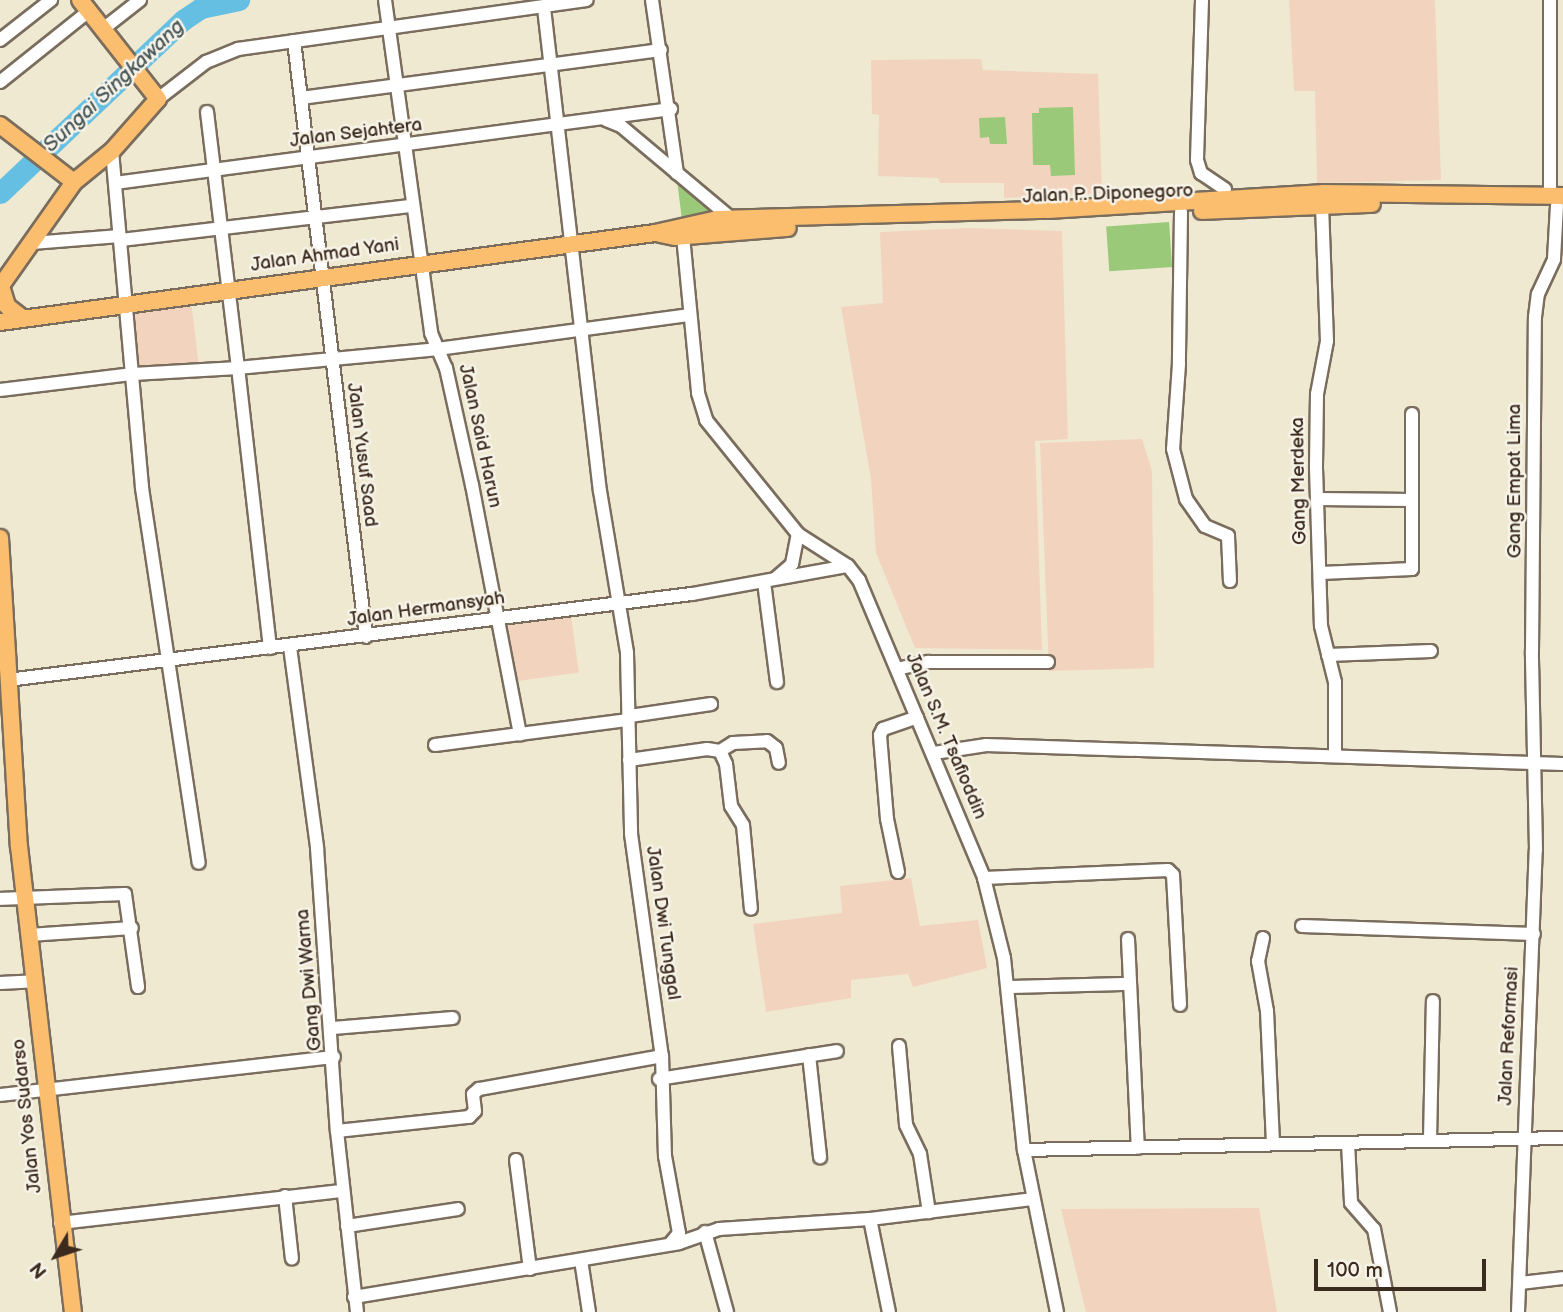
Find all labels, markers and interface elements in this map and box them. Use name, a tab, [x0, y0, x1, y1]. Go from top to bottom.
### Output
water label: Sungai Singkawang	[38, 14, 190, 158]
street label: Jalan Sejahtera	[288, 114, 424, 152]
street label: Jalan P. Diponegoro	[1022, 180, 1194, 208]
street label: Jalan Ahmad Yani	[249, 233, 401, 277]
street label: Jalan Said Harun	[454, 362, 506, 510]
street label: Jalan Yusuf Saad	[342, 381, 382, 529]
street label: Gang Empat Lima	[1504, 404, 1526, 558]
street label: Gang Merdeka	[1286, 417, 1312, 545]
street label: Jalan Hermansyah	[346, 587, 506, 631]
street label: Jalan S.M. Tsafioddin	[900, 649, 992, 823]
street label: Jalan Dwi Tunggal	[641, 844, 685, 1002]
street label: Gang Dwi Warna	[291, 908, 327, 1052]
street label: Jalan Reformasi	[1494, 966, 1524, 1106]
street label: Jalan Yos Sudarso	[7, 1037, 47, 1195]
north arrow	[21, 1221, 91, 1291]
scale bar	[1318, 1246, 1490, 1290]
text: N	[26, 1257, 53, 1282]
text: 100 m	[1327, 1258, 1383, 1283]

